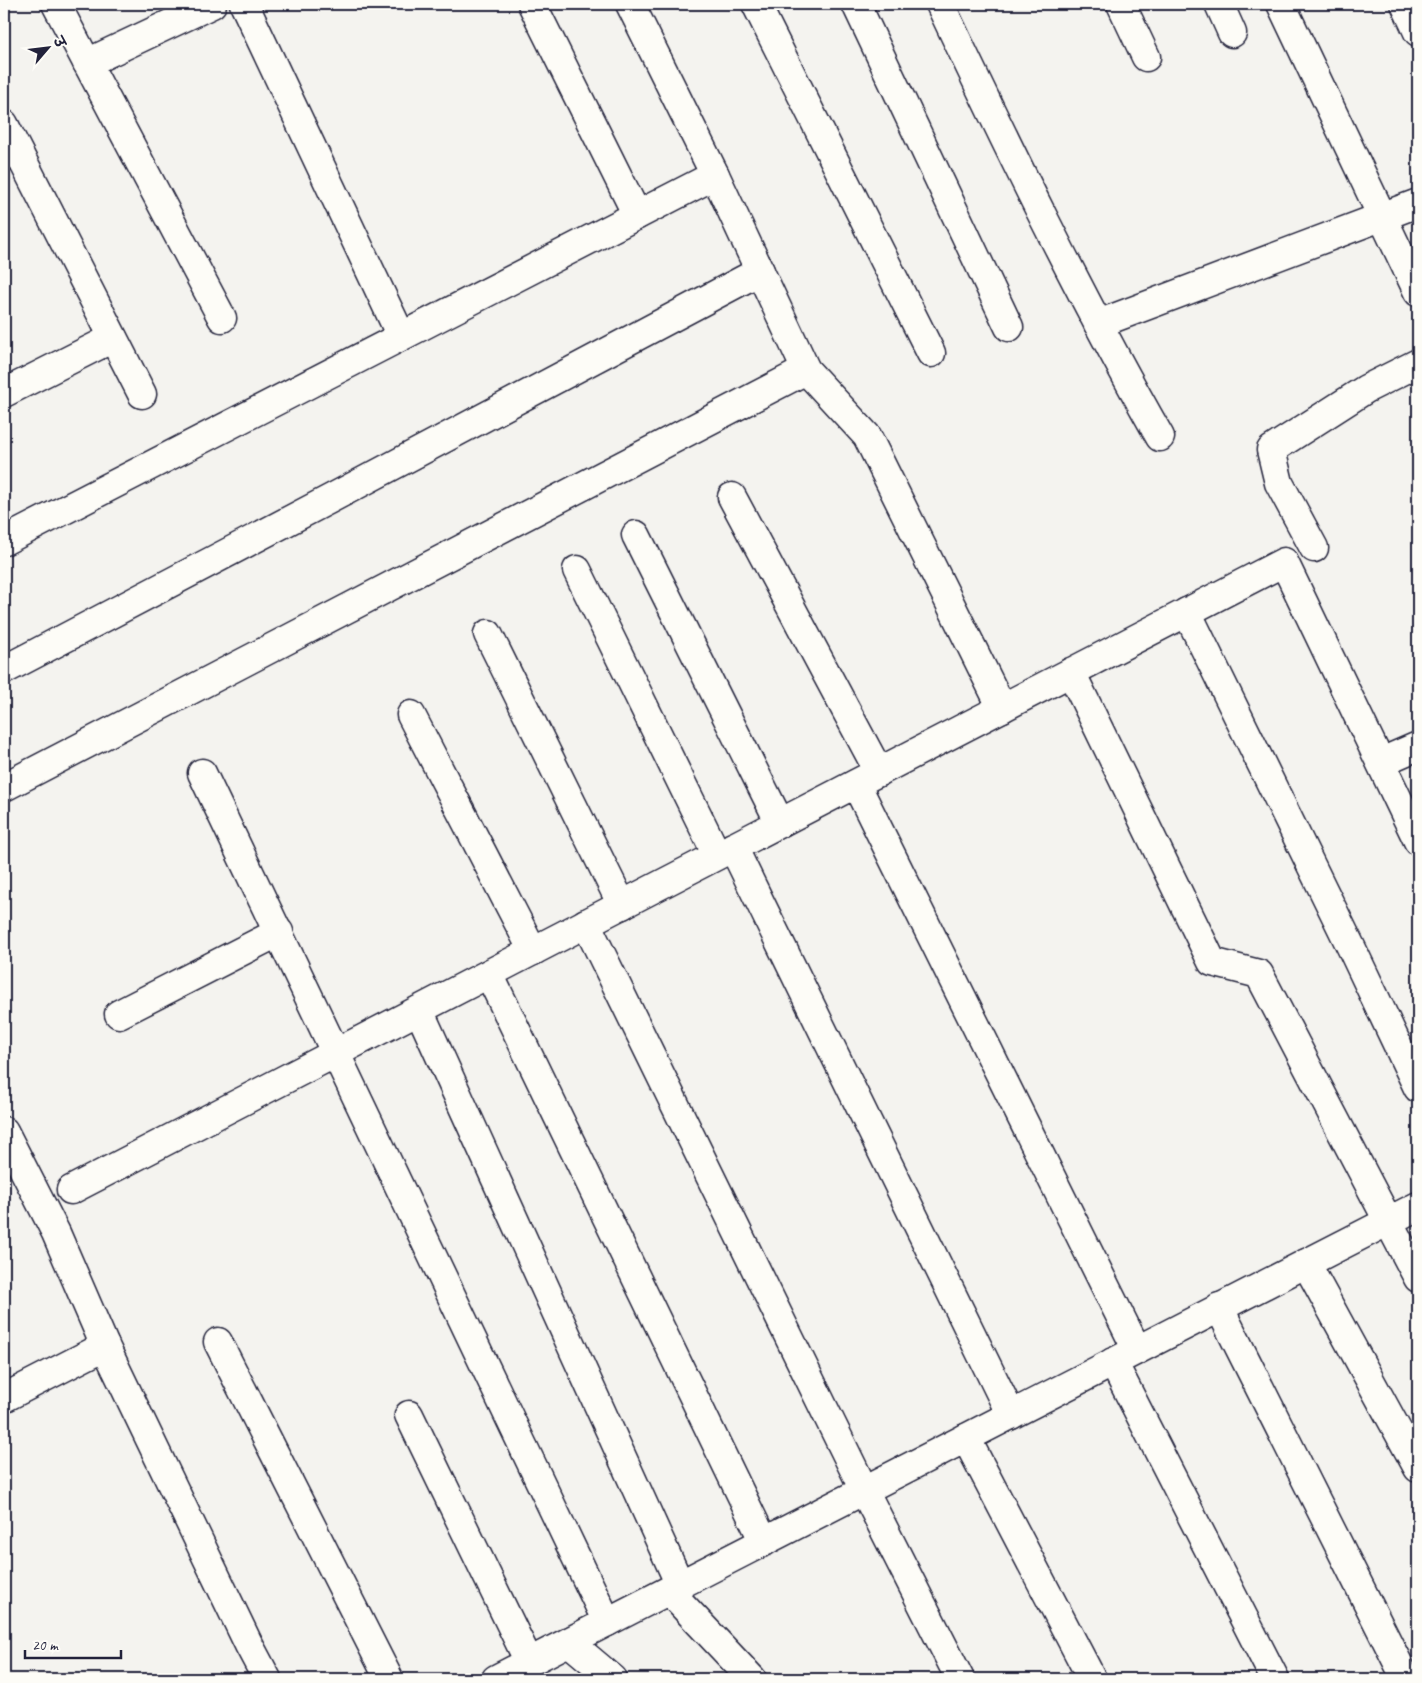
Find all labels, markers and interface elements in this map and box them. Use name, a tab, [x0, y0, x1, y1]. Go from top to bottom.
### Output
north arrow	[22, 22, 72, 72]
text: उ	[48, 32, 70, 52]
scale bar	[25, 1628, 121, 1660]
text: 20 m	[32, 1636, 59, 1655]

